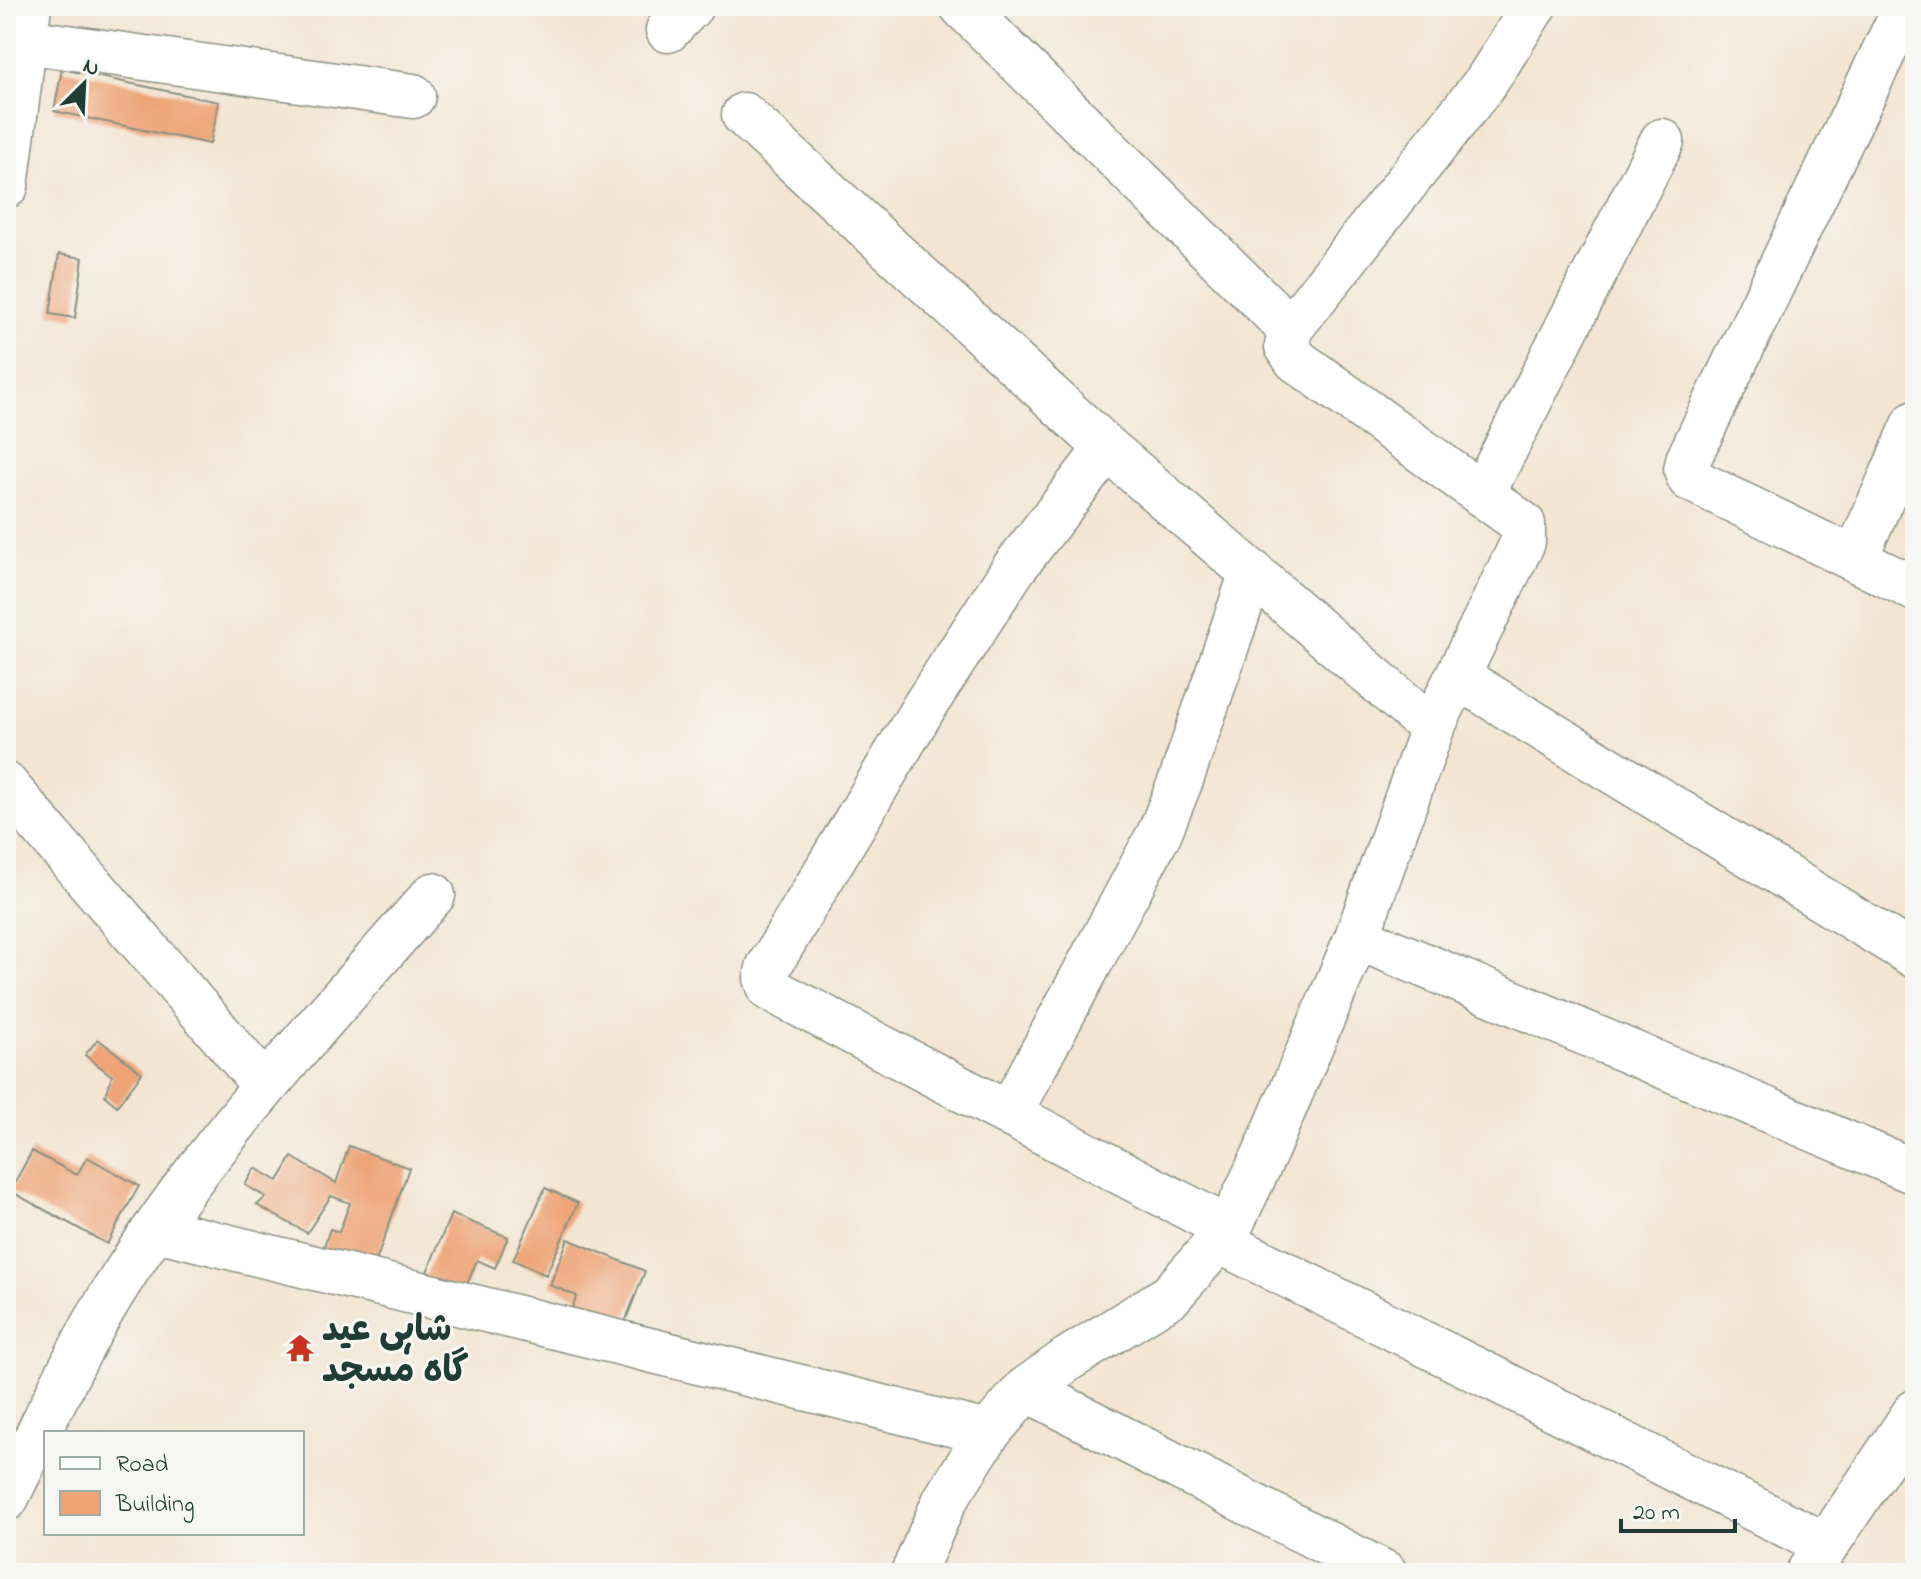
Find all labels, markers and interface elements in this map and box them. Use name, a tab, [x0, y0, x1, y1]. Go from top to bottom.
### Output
north arrow	[44, 44, 124, 124]
text: N	[78, 51, 104, 86]
place label: شاہی عید گاہ مسجد	[322, 1305, 469, 1399]
temple icon: شاہی عید گاہ مسجد	[285, 1333, 315, 1363]
legend	[44, 1431, 304, 1535]
text: Road	[116, 1448, 169, 1483]
scale bar	[1621, 1483, 1735, 1533]
text: Building	[115, 1488, 195, 1523]
text: 20 m	[1633, 1496, 1680, 1531]

